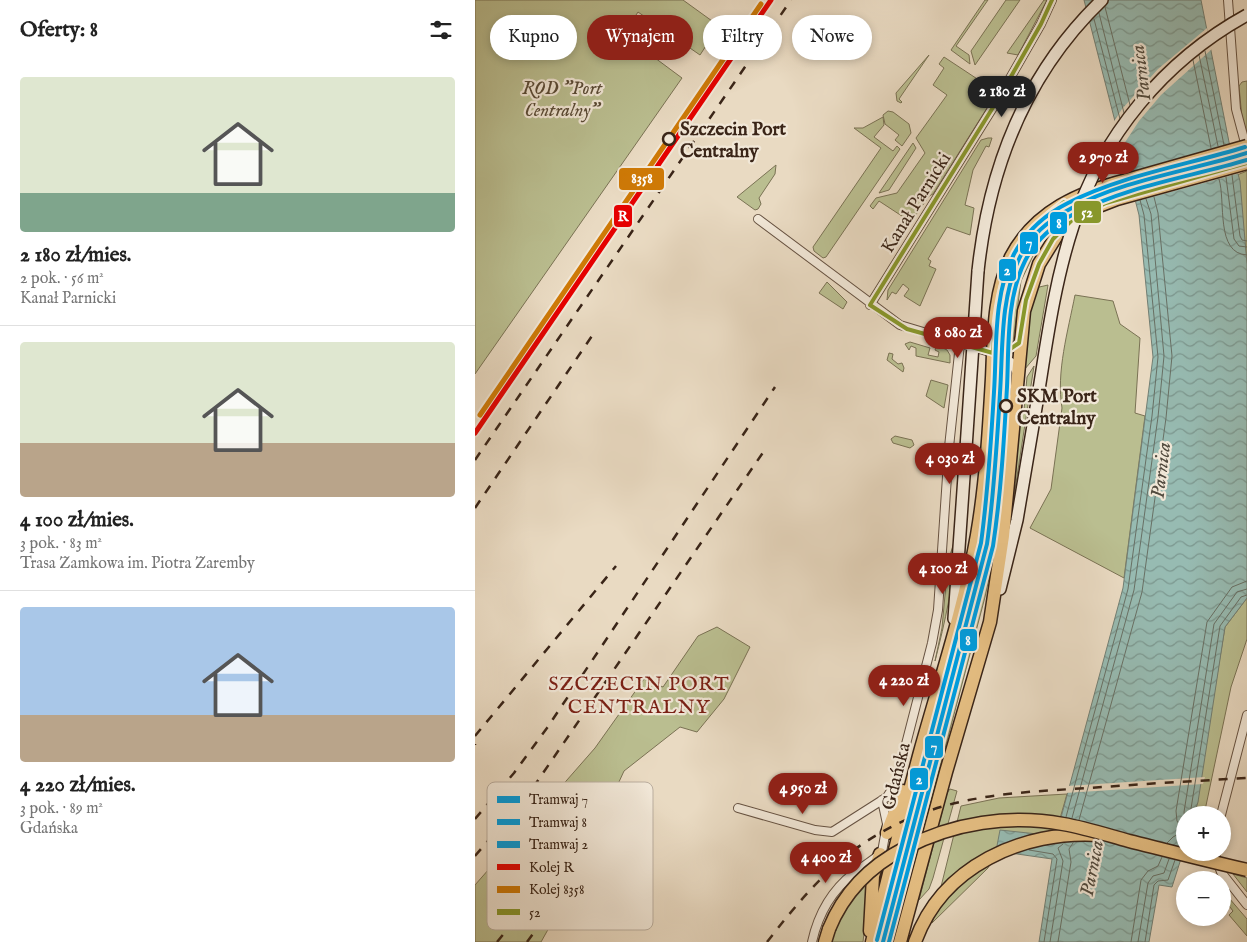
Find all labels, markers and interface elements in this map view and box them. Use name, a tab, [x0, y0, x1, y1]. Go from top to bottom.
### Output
chip: Kupno	[490, 15, 577, 60]
chip: Wynajem	[587, 15, 693, 60]
chip: Filtry	[703, 15, 782, 60]
chip: Nowe	[792, 15, 872, 60]
icon: filters	[427, 16, 455, 44]
text: Oferty: 8	[20, 17, 98, 44]
water label: Parnica	[1126, 43, 1157, 102]
pin: 2 180 zł	[950, 76, 1054, 118]
park label: ROD "Port Centralny"	[522, 77, 603, 123]
text: 2 180 zł	[979, 82, 1025, 102]
icon: home	[193, 109, 283, 199]
place label: Szczecin Port Centralny	[680, 118, 786, 164]
marker: Szczecin Port Centralny	[662, 132, 676, 146]
pin: 2 970 zł	[1051, 142, 1155, 184]
street label: Kanał Parnicki	[876, 148, 957, 258]
text: 2 970 zł	[1079, 148, 1127, 168]
line badge: 8358	[618, 167, 665, 191]
text: 8358	[631, 170, 653, 188]
line badge: 52	[1073, 200, 1102, 224]
line badge: R	[613, 204, 633, 228]
text: 52	[1081, 204, 1093, 222]
text: R	[618, 208, 630, 226]
line badge: 8	[1049, 211, 1068, 235]
text: 8	[1056, 215, 1062, 233]
line badge: 7	[1019, 231, 1039, 255]
text: 7	[1026, 234, 1033, 252]
text: 2 180 zł/mies.	[20, 242, 131, 269]
line badge: 2	[998, 258, 1017, 282]
text: 2	[1004, 262, 1011, 280]
text: 2 pok. · 56 m²	[20, 269, 104, 289]
text: Kanał Parnicki	[20, 289, 116, 309]
pin: 8 080 zł	[906, 316, 1010, 359]
text: 8 080 zł	[934, 323, 982, 343]
icon: home	[193, 375, 283, 465]
place label: SKM Port Centralny	[1017, 385, 1097, 431]
marker: SKM Port Centralny	[999, 399, 1013, 413]
water label: Parnica	[1146, 440, 1177, 500]
pin: 4 030 zł	[898, 442, 1002, 485]
text: 4 030 zł	[926, 449, 974, 469]
text: 4 100 zł/mies.	[20, 507, 134, 534]
text: 3 pok. · 83 m²	[20, 534, 102, 554]
pin: 4 100 zł	[891, 552, 995, 595]
text: Trasa Zamkowa im. Piotra Zaremby	[20, 554, 255, 574]
text: 4 100 zł	[919, 559, 967, 579]
line badge: 8	[959, 628, 978, 652]
text: 8	[965, 632, 971, 650]
icon: home	[193, 640, 283, 730]
pin: 4 220 zł	[852, 664, 956, 707]
text: 4 220 zł	[879, 671, 929, 691]
district label: SZCZECIN PORT CENTRALNY	[548, 672, 730, 720]
line badge: 7	[924, 735, 944, 759]
text: 7	[931, 738, 938, 756]
street label: Gdańska	[877, 740, 917, 813]
line badge: 2	[909, 767, 929, 791]
text: 2	[916, 771, 923, 789]
text: 4 220 zł/mies.	[20, 772, 135, 799]
pin: 4 950 zł	[751, 772, 855, 815]
text: 4 950 zł	[779, 779, 827, 799]
legend	[487, 782, 653, 930]
text: Tramwaj 7	[529, 791, 588, 809]
text: 3 pok. · 89 m²	[20, 799, 103, 819]
map controls	[1176, 806, 1231, 926]
button: +	[1176, 806, 1231, 861]
text: Tramwaj 8	[529, 814, 587, 832]
text: Gdańska	[20, 819, 78, 839]
text: Tramwaj 2	[529, 836, 589, 854]
water label: Parnica	[1075, 838, 1110, 898]
pin: 4 400 zł	[774, 842, 878, 884]
text: 4 400 zł	[801, 848, 851, 868]
text: Kolej R	[529, 859, 574, 877]
button: −	[1176, 871, 1231, 926]
text: Kolej 8358	[529, 881, 584, 899]
text: 52	[529, 904, 541, 922]

